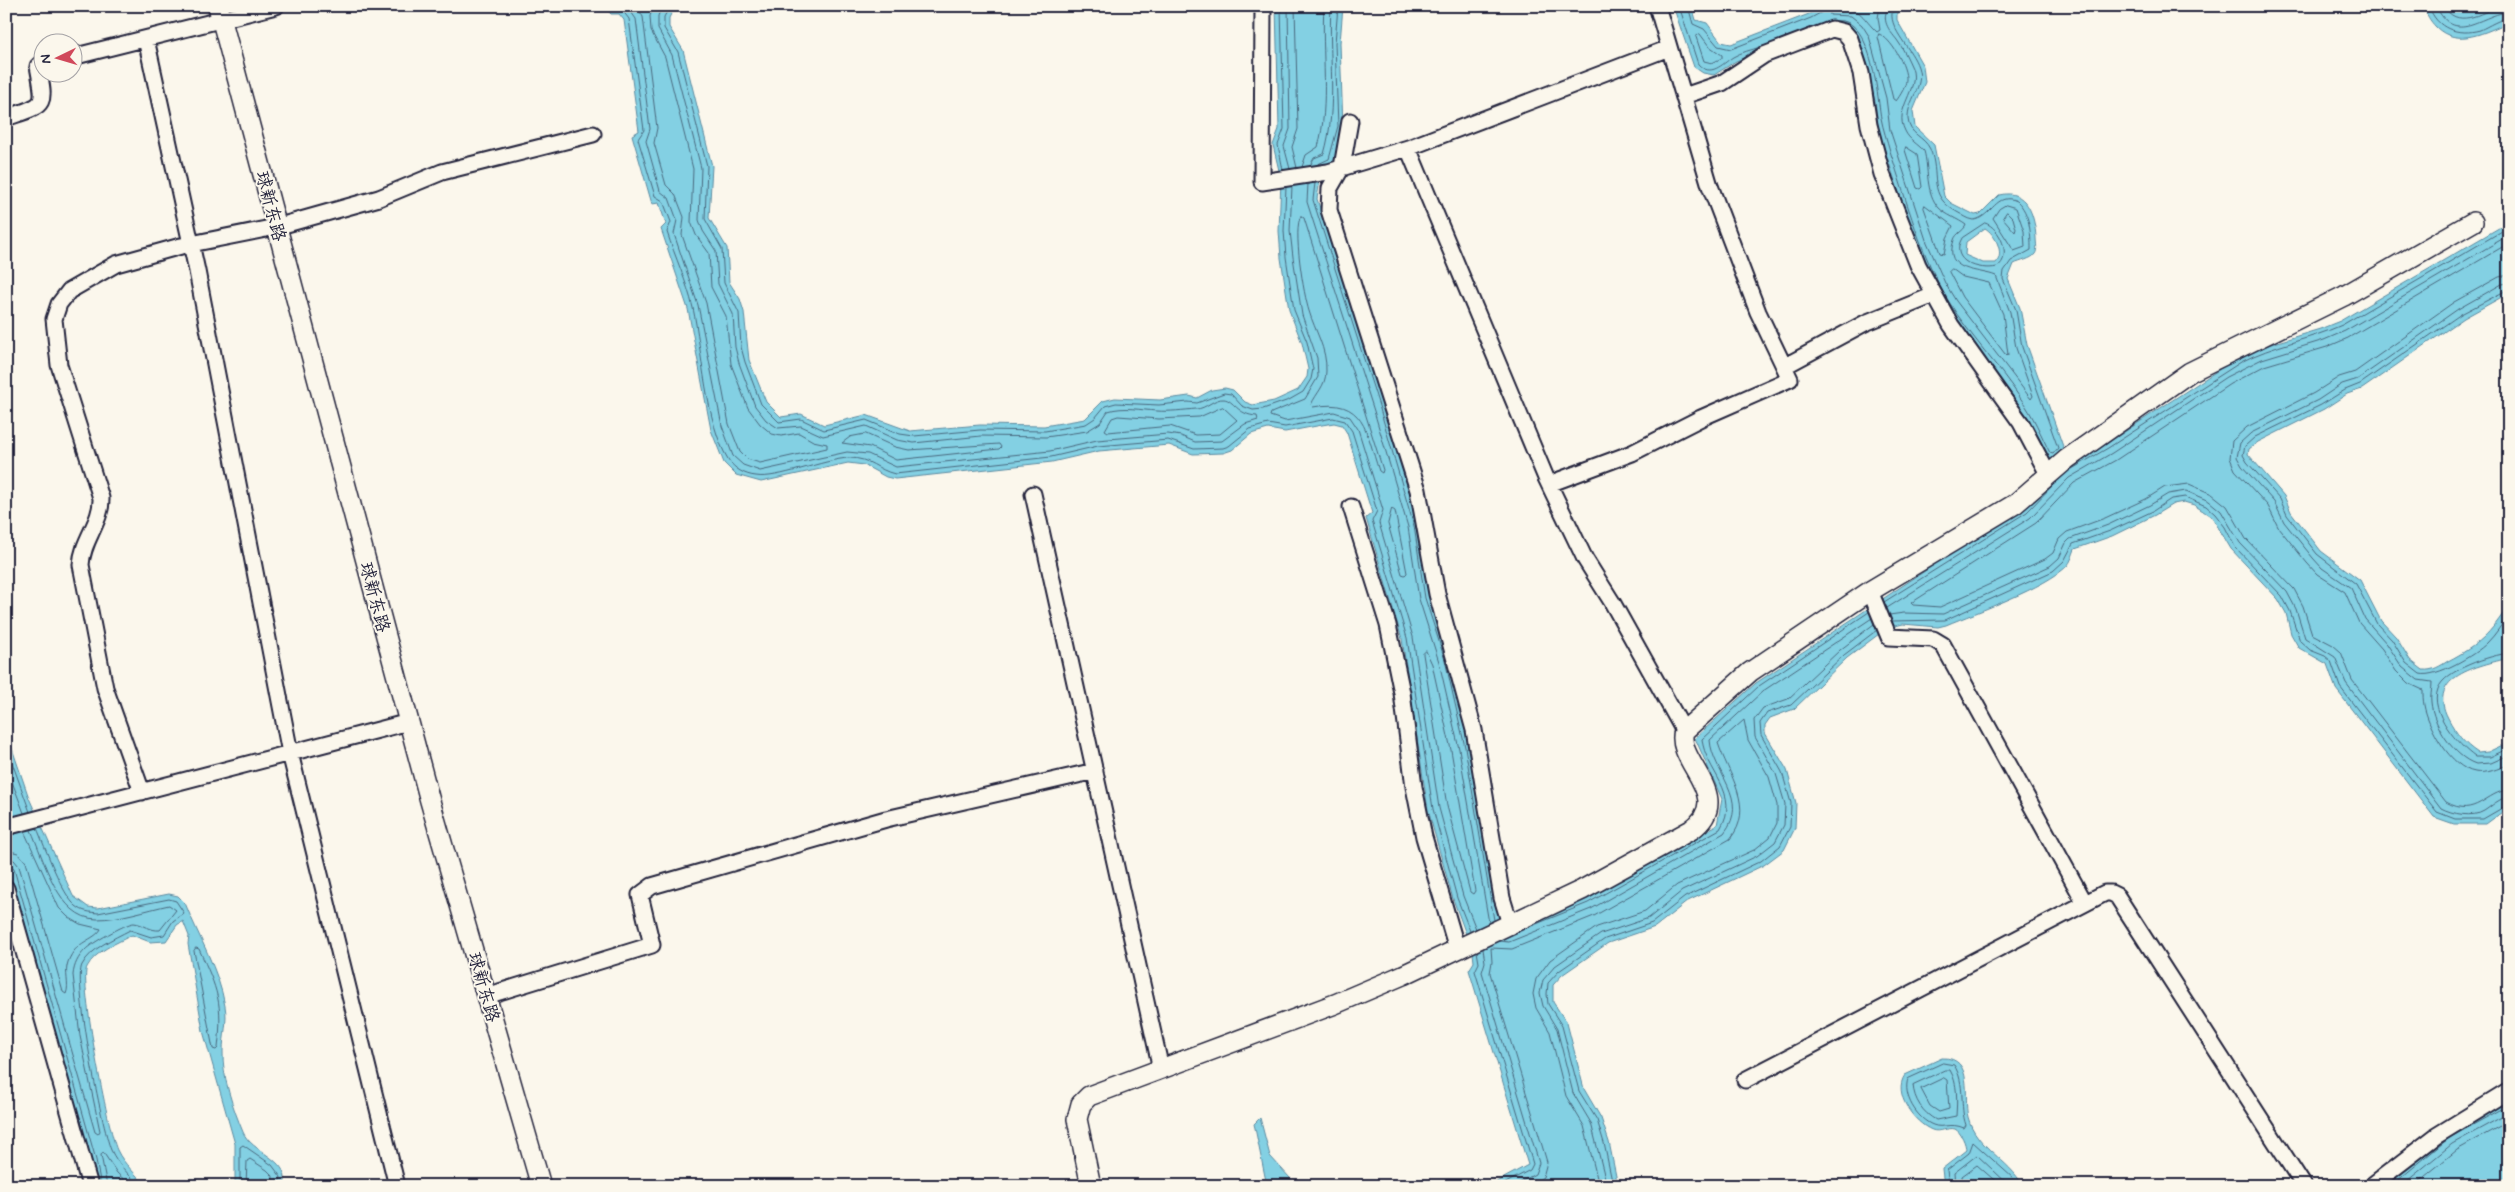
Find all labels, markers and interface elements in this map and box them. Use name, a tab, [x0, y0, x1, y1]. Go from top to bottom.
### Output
north arrow	[32, 32, 82, 82]
text: N	[37, 54, 55, 64]
street label: 球新东路	[249, 168, 291, 244]
street label: 球新东路	[353, 559, 395, 635]
street label: 球新东路	[462, 949, 504, 1025]

